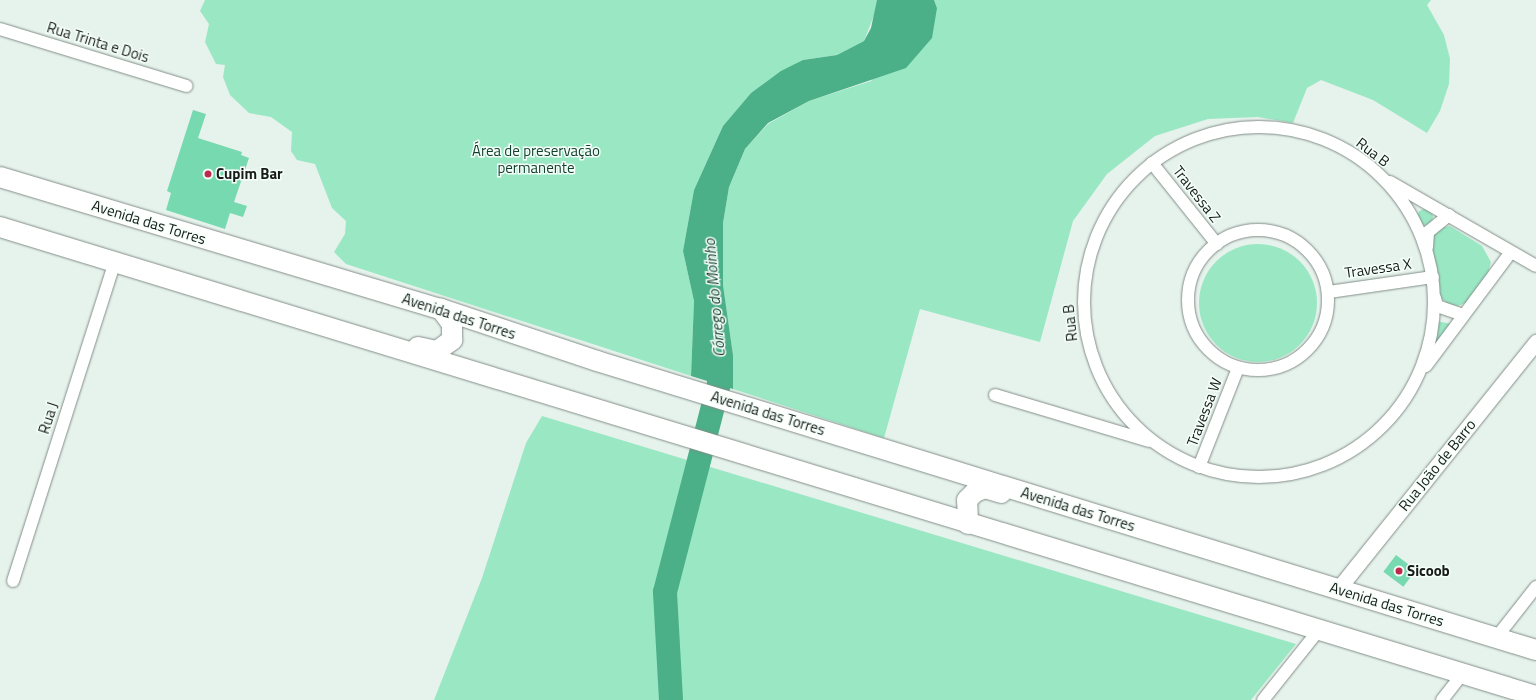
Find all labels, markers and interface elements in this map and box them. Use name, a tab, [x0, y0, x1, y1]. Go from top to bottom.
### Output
street label: Rua Trinta e Dois	[45, 18, 151, 66]
street label: Rua B	[1353, 134, 1393, 170]
park label: Área de preservação permanente	[472, 141, 600, 176]
street label: Travessa Z	[1169, 162, 1225, 226]
place label: Cupim Bar	[216, 165, 283, 183]
marker: Cupim Bar	[203, 169, 213, 179]
street label: Avenida das Torres	[90, 196, 208, 248]
water label: Córrego do Moinho	[699, 238, 729, 358]
street label: Travessa X	[1344, 254, 1412, 282]
street label: Avenida das Torres	[400, 289, 518, 343]
street label: Rua B	[1059, 304, 1081, 342]
street label: Travessa W	[1183, 375, 1225, 449]
street label: Avenida das Torres	[709, 387, 827, 439]
street label: Rua J	[34, 400, 62, 436]
street label: Rua João de Barro	[1395, 416, 1479, 514]
street label: Avenida das Torres	[1019, 483, 1137, 535]
place label: Sicoob	[1407, 562, 1450, 580]
marker: Sicoob	[1394, 566, 1404, 576]
street label: Avenida das Torres	[1328, 578, 1446, 630]

